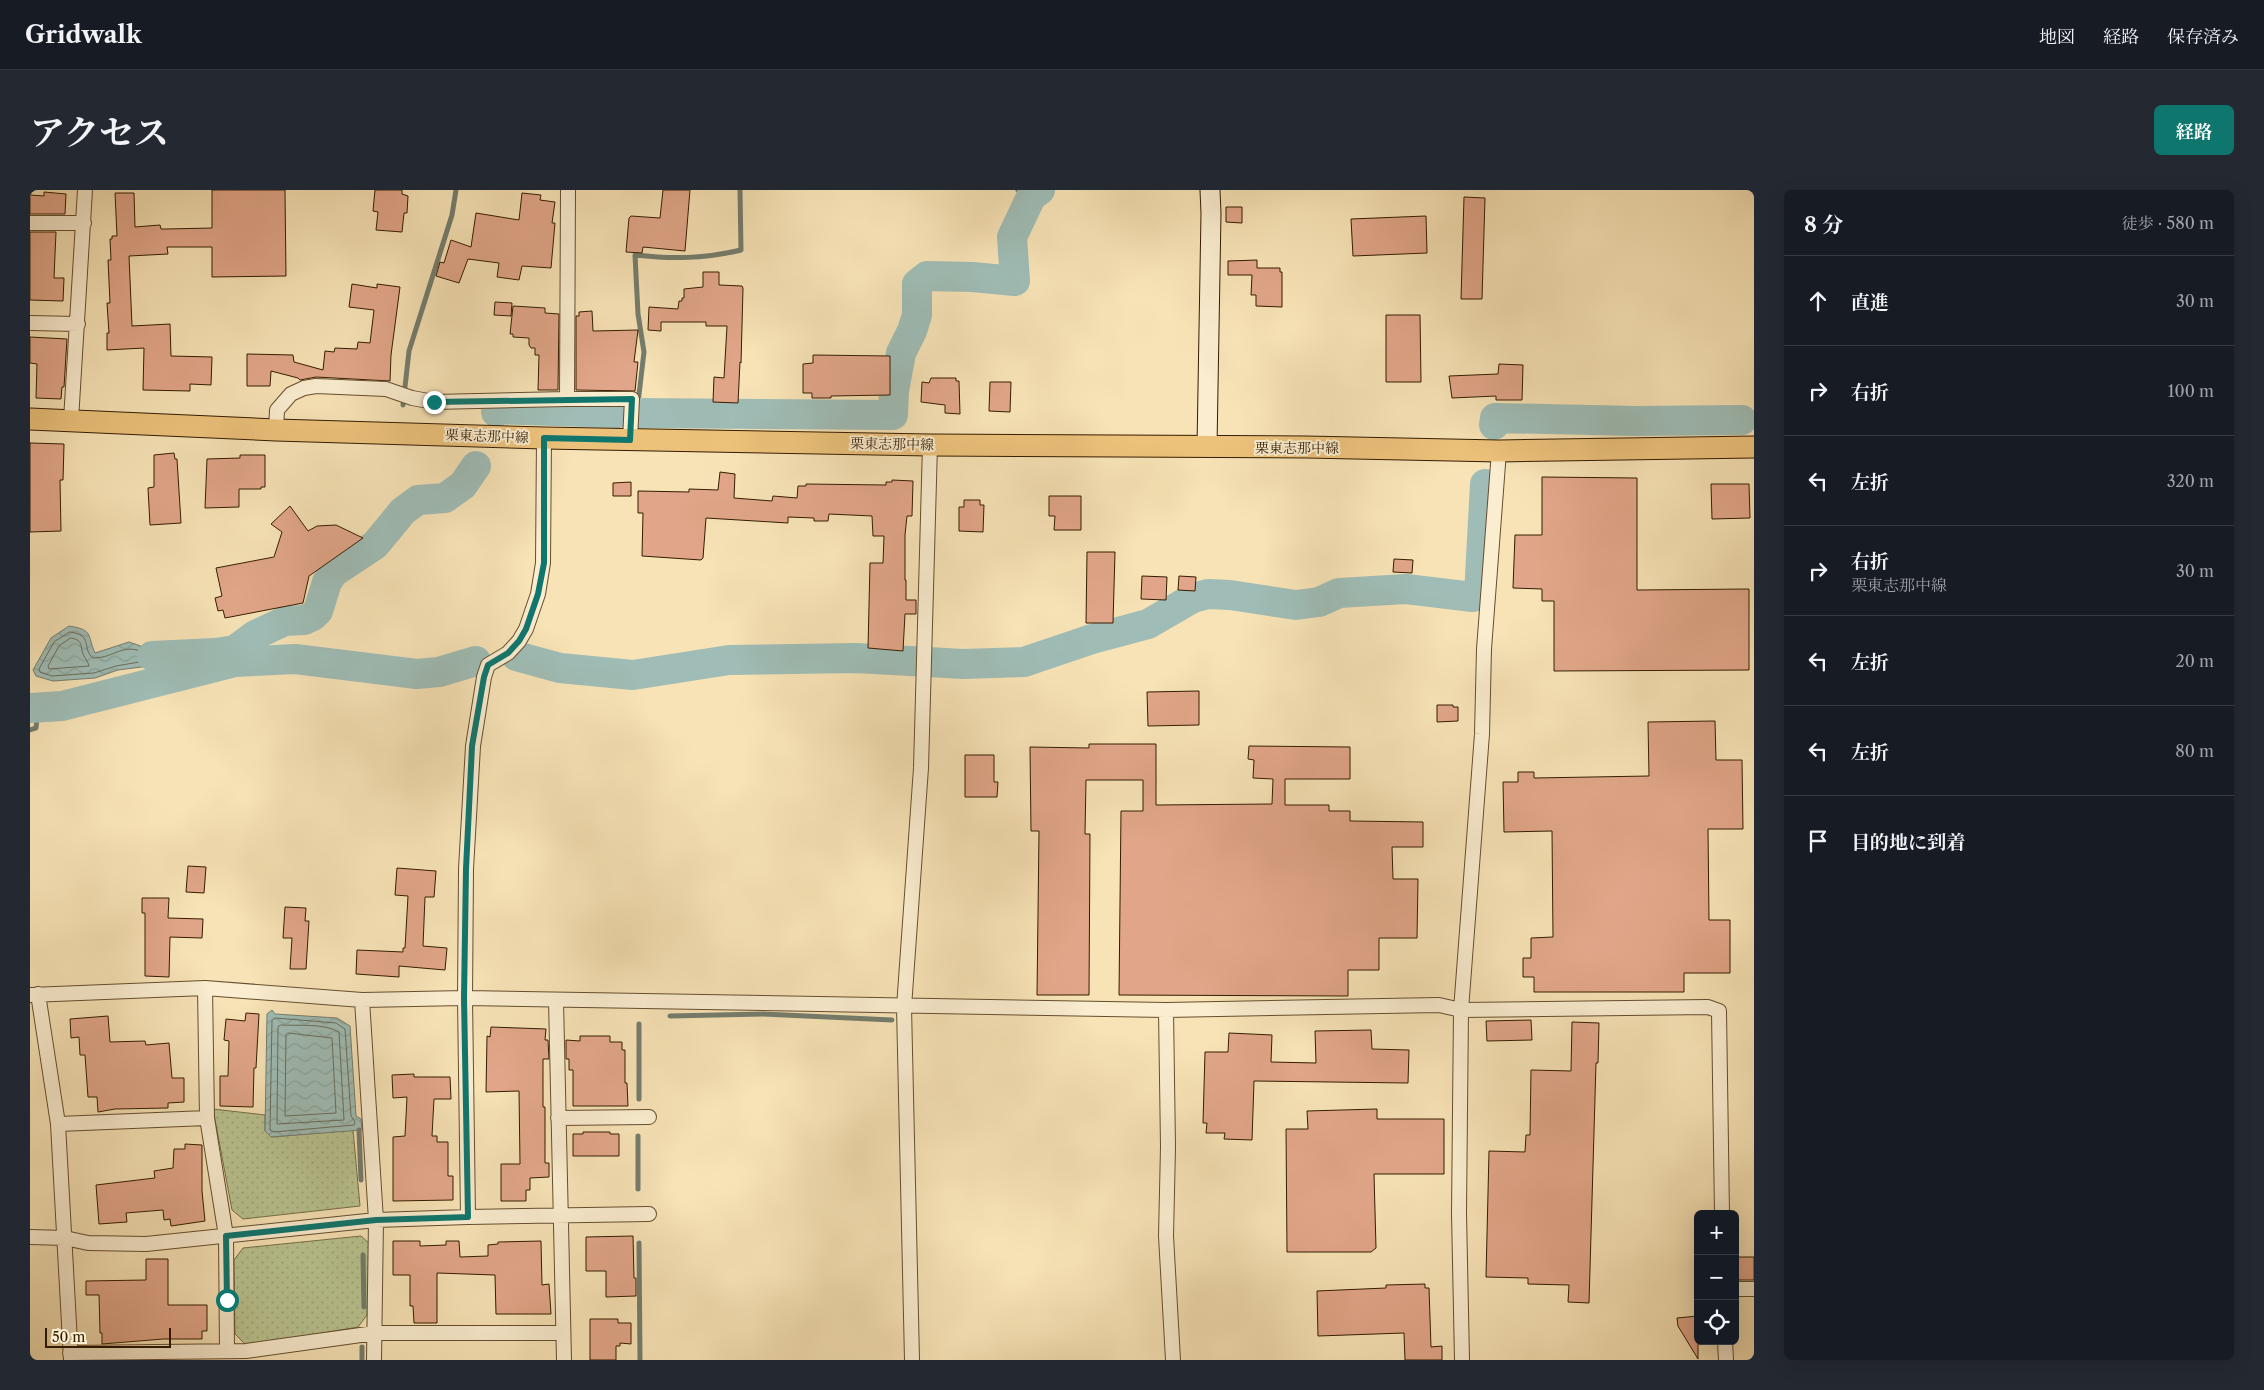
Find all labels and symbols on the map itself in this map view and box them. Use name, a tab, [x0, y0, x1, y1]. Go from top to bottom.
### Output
route end	[423, 391, 446, 414]
street label: 栗東志那中線	[445, 426, 529, 446]
street label: 栗東志那中線	[850, 434, 934, 454]
street label: 栗東志那中線	[1255, 439, 1339, 457]
route start	[216, 1289, 239, 1312]
scale bar	[45, 1325, 171, 1348]

